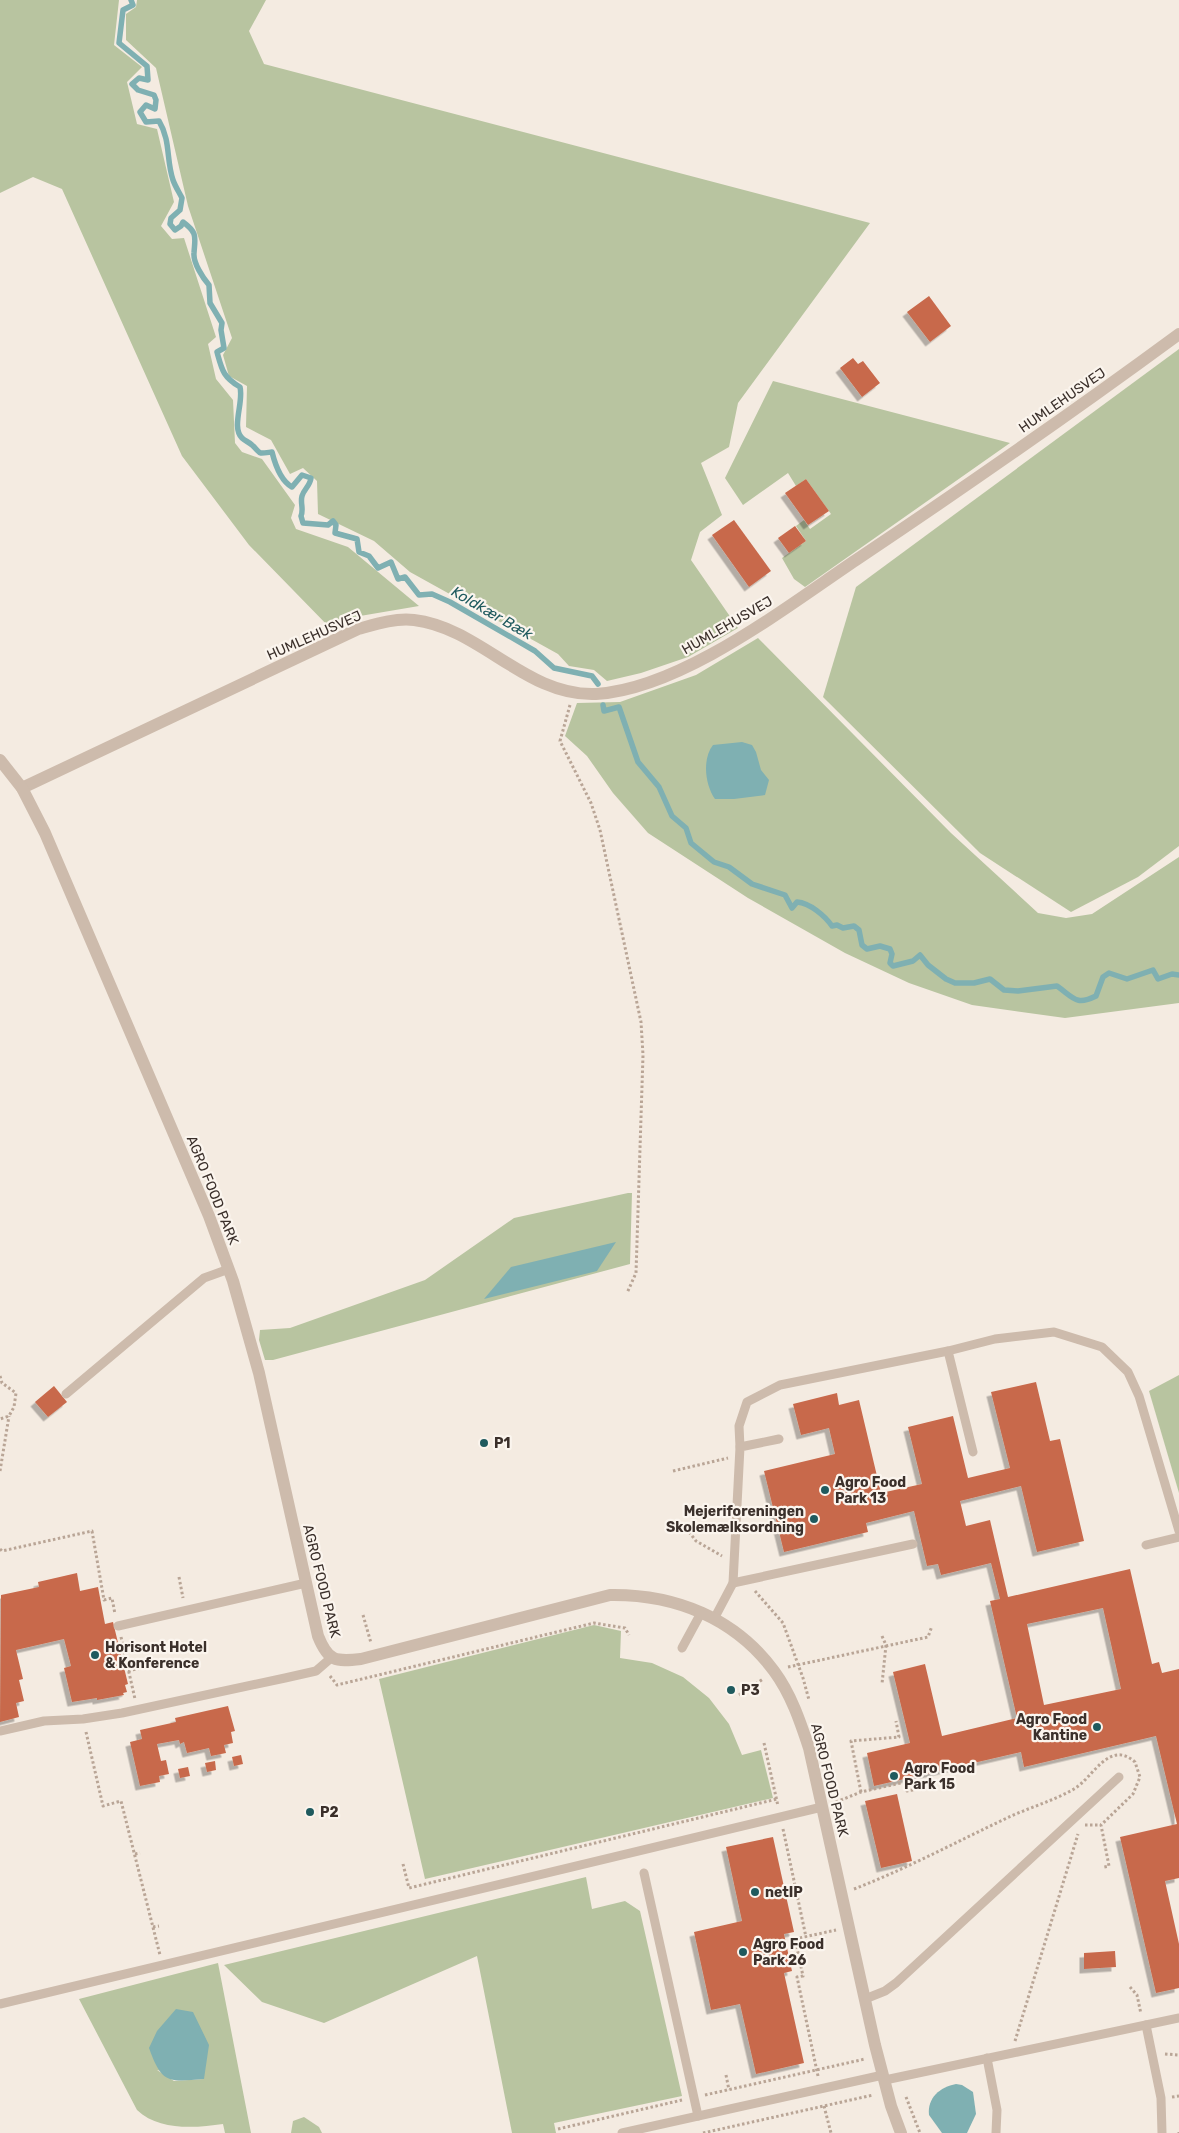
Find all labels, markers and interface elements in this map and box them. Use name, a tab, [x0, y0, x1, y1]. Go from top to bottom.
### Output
street label: HUMLEHUSVEJ	[1016, 364, 1109, 437]
water label: Koldkær Bæk	[448, 582, 536, 644]
street label: HUMLEHUSVEJ	[679, 593, 776, 658]
street label: HUMLEHUSVEJ	[264, 607, 364, 664]
street label: AGRO FOOD PARK	[183, 1133, 242, 1248]
place label: P1	[494, 1435, 510, 1452]
marker: P1	[478, 1437, 490, 1449]
place label: Agro Food Park 13	[835, 1474, 906, 1507]
marker: Agro Food Park 13	[819, 1484, 831, 1496]
place label: Mejeriforeningen Skolemælksordning	[666, 1503, 804, 1536]
marker: Mejeriforeningen Skolemælksordning	[808, 1513, 820, 1525]
street label: AGRO FOOD PARK	[299, 1523, 344, 1640]
place label: Horisont Hotel & Konference	[105, 1639, 207, 1672]
marker: Horisont Hotel & Konference	[89, 1649, 101, 1661]
place label: P3	[741, 1682, 760, 1699]
marker: P3	[725, 1684, 737, 1696]
place label: Agro Food Kantine	[1016, 1711, 1087, 1744]
marker: Agro Food Kantine	[1091, 1721, 1103, 1733]
street label: AGRO FOOD PARK	[807, 1722, 852, 1839]
place label: Agro Food Park 15	[904, 1760, 975, 1793]
marker: Agro Food Park 15	[888, 1770, 900, 1782]
place label: P2	[320, 1804, 339, 1821]
marker: P2	[304, 1806, 316, 1818]
place label: netIP	[765, 1884, 803, 1901]
marker: netIP	[749, 1886, 761, 1898]
place label: Agro Food Park 26	[753, 1936, 824, 1969]
marker: Agro Food Park 26	[737, 1946, 749, 1958]

